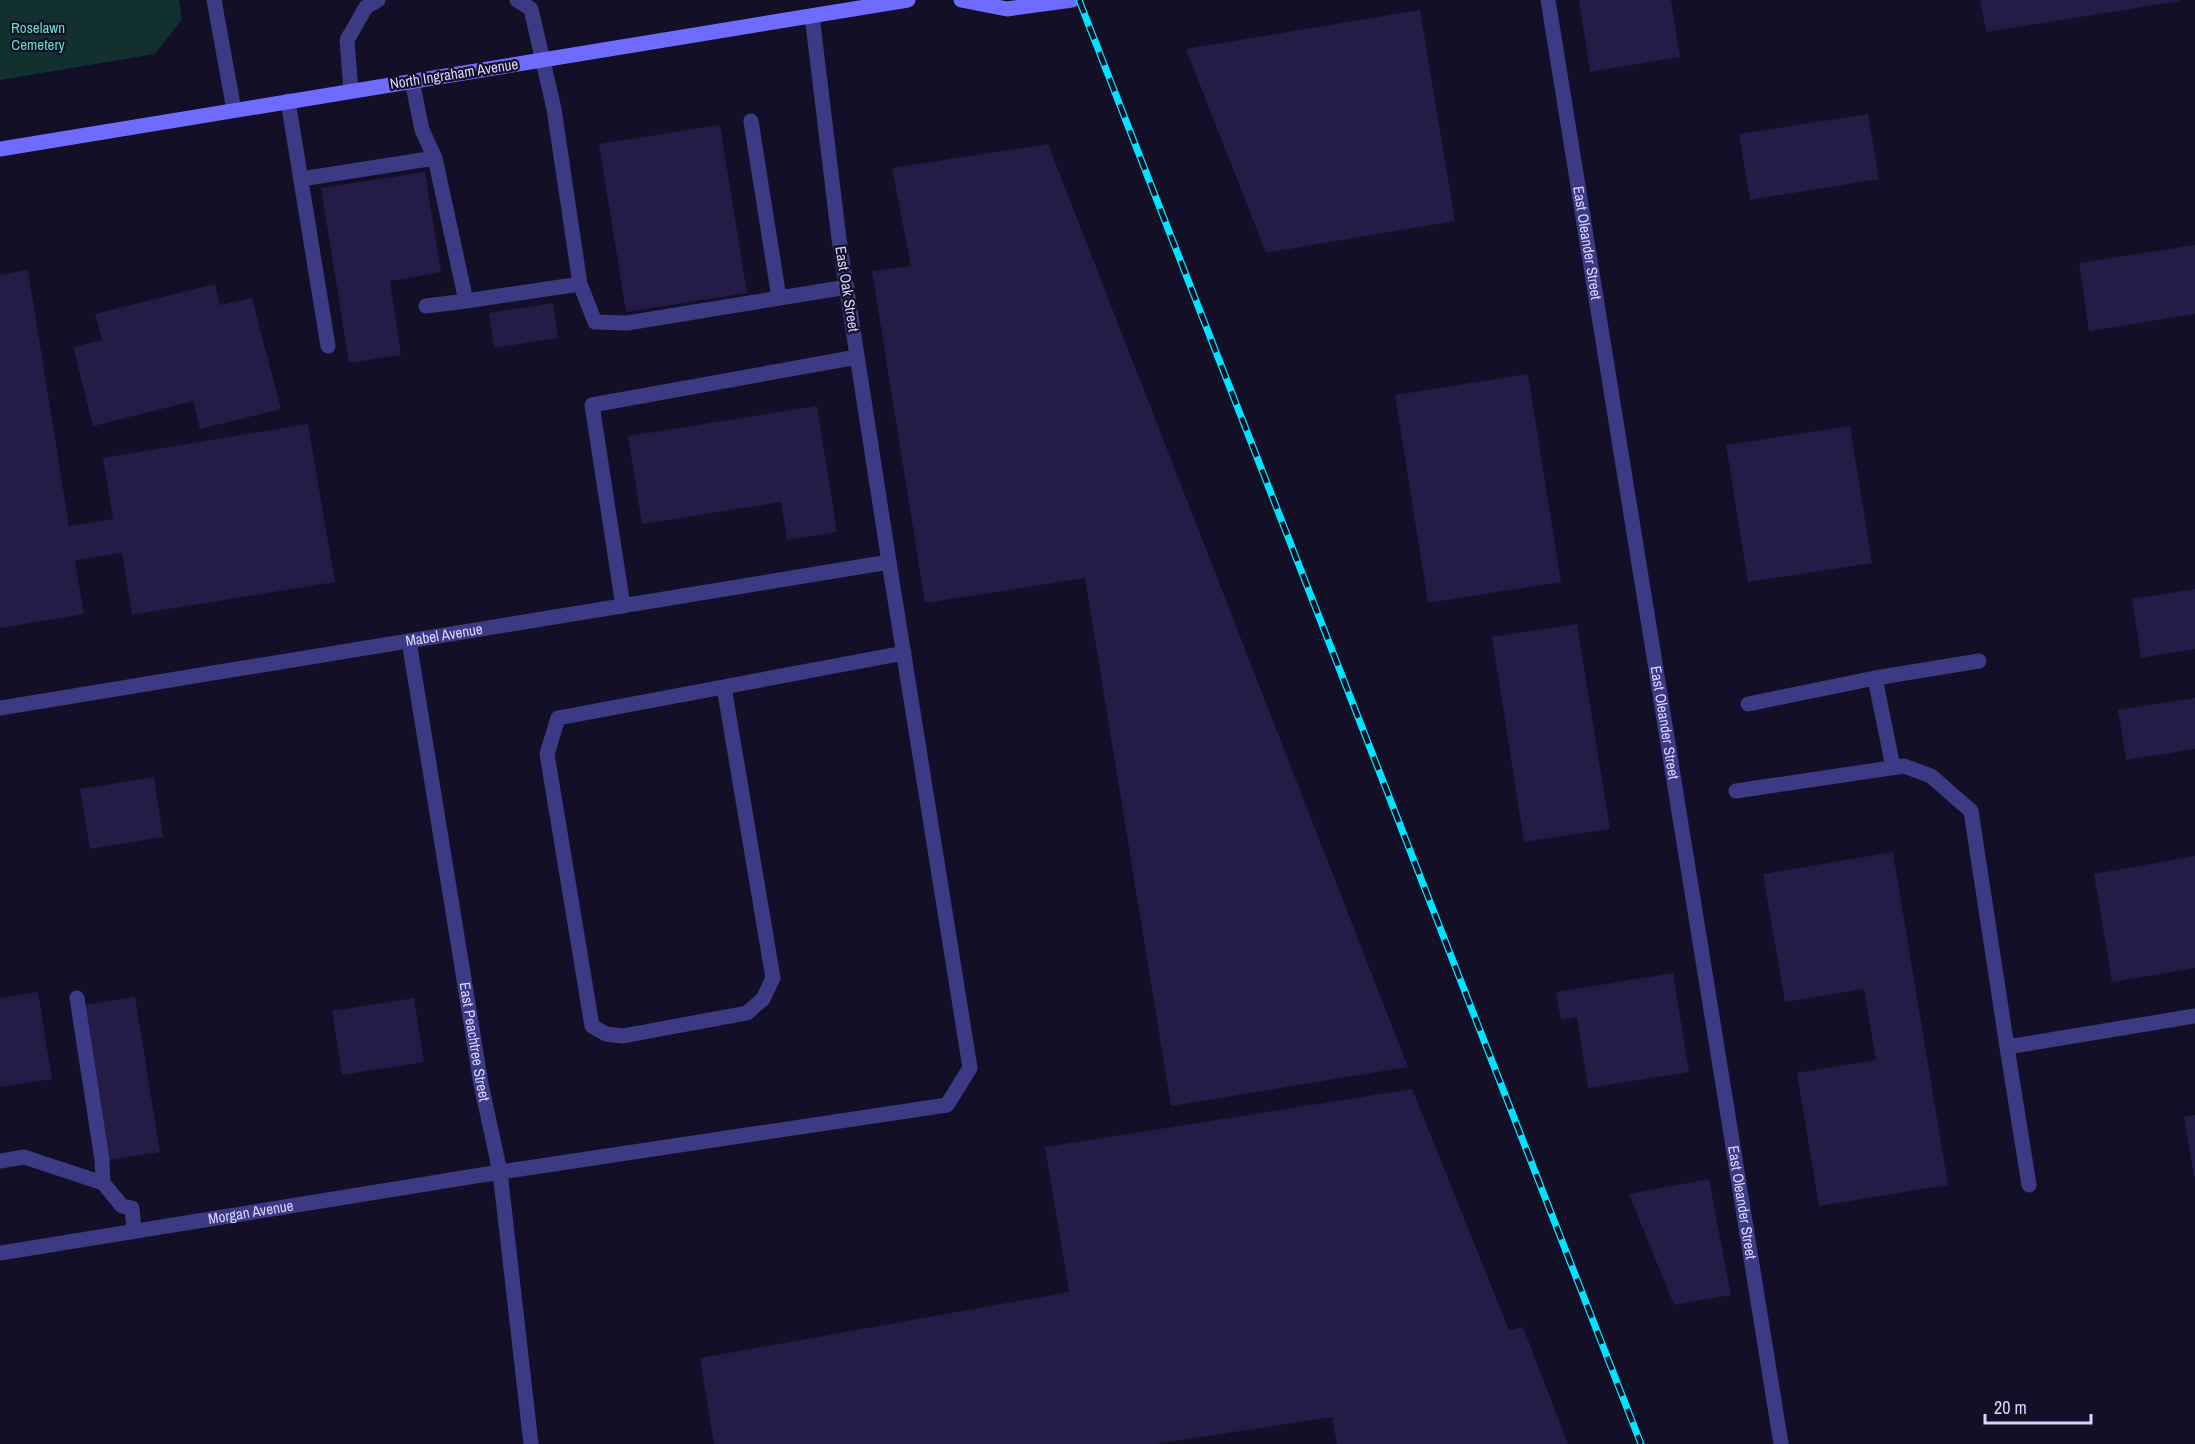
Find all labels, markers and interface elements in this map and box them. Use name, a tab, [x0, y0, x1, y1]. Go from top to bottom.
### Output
park label: Roselawn Cemetery	[11, 17, 66, 55]
street label: North Ingraham Avenue	[388, 53, 520, 94]
street label: East Oleander Street	[1568, 184, 1607, 302]
street label: East Oak Street	[830, 244, 865, 334]
street label: Mabel Avenue	[404, 618, 484, 651]
street label: East Oleander Street	[1646, 664, 1685, 782]
street label: East Peachtree Street	[455, 981, 496, 1104]
street label: East Oleander Street	[1723, 1144, 1762, 1261]
street label: Morgan Avenue	[207, 1195, 295, 1229]
scale bar	[1985, 1387, 2092, 1425]
text: 20 m	[1994, 1395, 2027, 1420]

